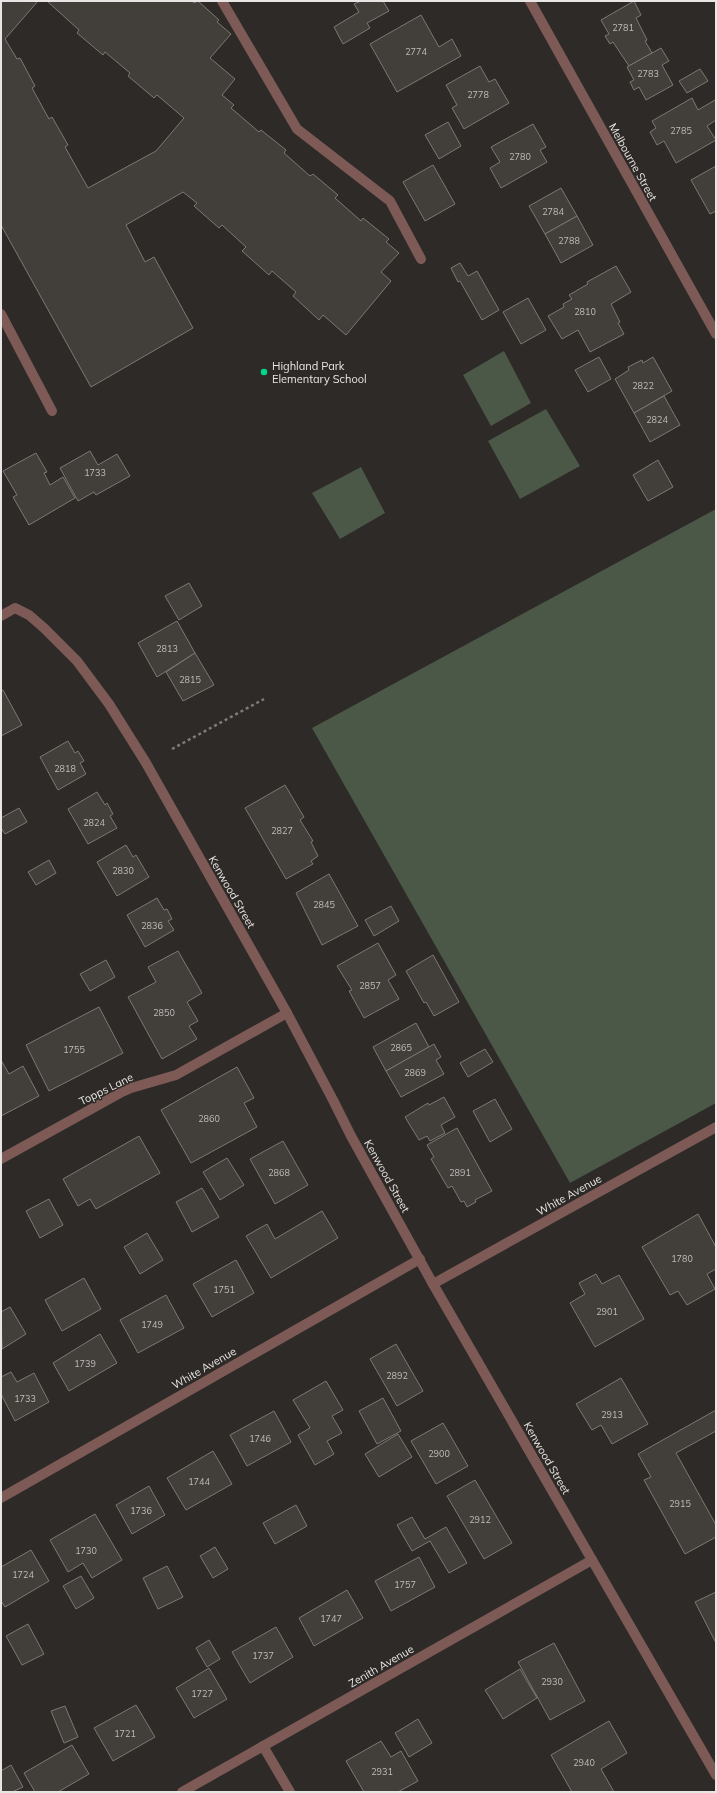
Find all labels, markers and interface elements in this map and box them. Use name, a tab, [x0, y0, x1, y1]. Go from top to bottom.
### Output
house number: 2781	[612, 22, 634, 33]
house number: 2774	[405, 46, 427, 57]
house number: 2783	[637, 68, 659, 79]
house number: 2778	[467, 89, 489, 100]
street label: Melbourne Street	[606, 121, 660, 204]
house number: 2785	[670, 125, 692, 136]
house number: 2780	[509, 151, 531, 162]
house number: 2784	[542, 206, 564, 217]
house number: 2788	[558, 235, 580, 246]
house number: 2810	[574, 306, 596, 317]
place label: Highland Park Elementary School	[272, 359, 367, 386]
marker: Highland Park Elementary School	[259, 367, 269, 377]
house number: 2822	[632, 380, 654, 391]
house number: 2824	[646, 414, 668, 425]
house number: 1733	[84, 467, 106, 478]
house number: 2813	[156, 643, 178, 654]
house number: 2815	[179, 674, 201, 685]
house number: 2818	[54, 763, 76, 774]
house number: 2824	[83, 817, 105, 828]
house number: 2827	[271, 825, 293, 836]
street label: Kenwood Street	[206, 853, 258, 931]
house number: 2830	[112, 865, 134, 876]
house number: 2845	[313, 899, 335, 910]
house number: 2836	[141, 920, 163, 931]
house number: 2857	[359, 980, 381, 991]
house number: 2850	[153, 1007, 175, 1018]
house number: 2865	[390, 1042, 412, 1053]
house number: 1755	[63, 1044, 85, 1055]
house number: 2869	[404, 1067, 426, 1078]
street label: Topps Lane	[77, 1070, 135, 1108]
house number: 2860	[198, 1113, 220, 1124]
street label: Kenwood Street	[361, 1137, 413, 1215]
house number: 2868	[268, 1167, 290, 1178]
house number: 2891	[449, 1167, 471, 1178]
street label: White Avenue	[534, 1171, 604, 1219]
house number: 1780	[671, 1253, 693, 1264]
house number: 1751	[213, 1284, 235, 1295]
house number: 2901	[596, 1306, 618, 1317]
house number: 1749	[141, 1319, 163, 1330]
street label: White Avenue	[169, 1344, 239, 1392]
house number: 1739	[74, 1358, 96, 1369]
house number: 2892	[386, 1370, 408, 1381]
house number: 1733	[14, 1393, 36, 1404]
house number: 2913	[601, 1409, 623, 1420]
street label: Kenwood Street	[521, 1419, 573, 1497]
house number: 1746	[249, 1433, 271, 1444]
house number: 2900	[428, 1448, 450, 1459]
house number: 1744	[188, 1476, 210, 1487]
house number: 2915	[669, 1498, 691, 1509]
house number: 1736	[130, 1505, 152, 1516]
house number: 2912	[469, 1514, 491, 1525]
house number: 1730	[75, 1545, 97, 1556]
house number: 1724	[12, 1569, 34, 1580]
house number: 1757	[394, 1579, 416, 1590]
house number: 1747	[320, 1613, 342, 1624]
street label: Zenith Avenue	[346, 1642, 416, 1690]
house number: 1737	[252, 1650, 274, 1661]
house number: 2930	[541, 1676, 563, 1687]
house number: 1727	[191, 1688, 213, 1699]
house number: 1721	[114, 1728, 136, 1739]
house number: 2940	[573, 1757, 595, 1768]
house number: 2931	[371, 1766, 393, 1777]

